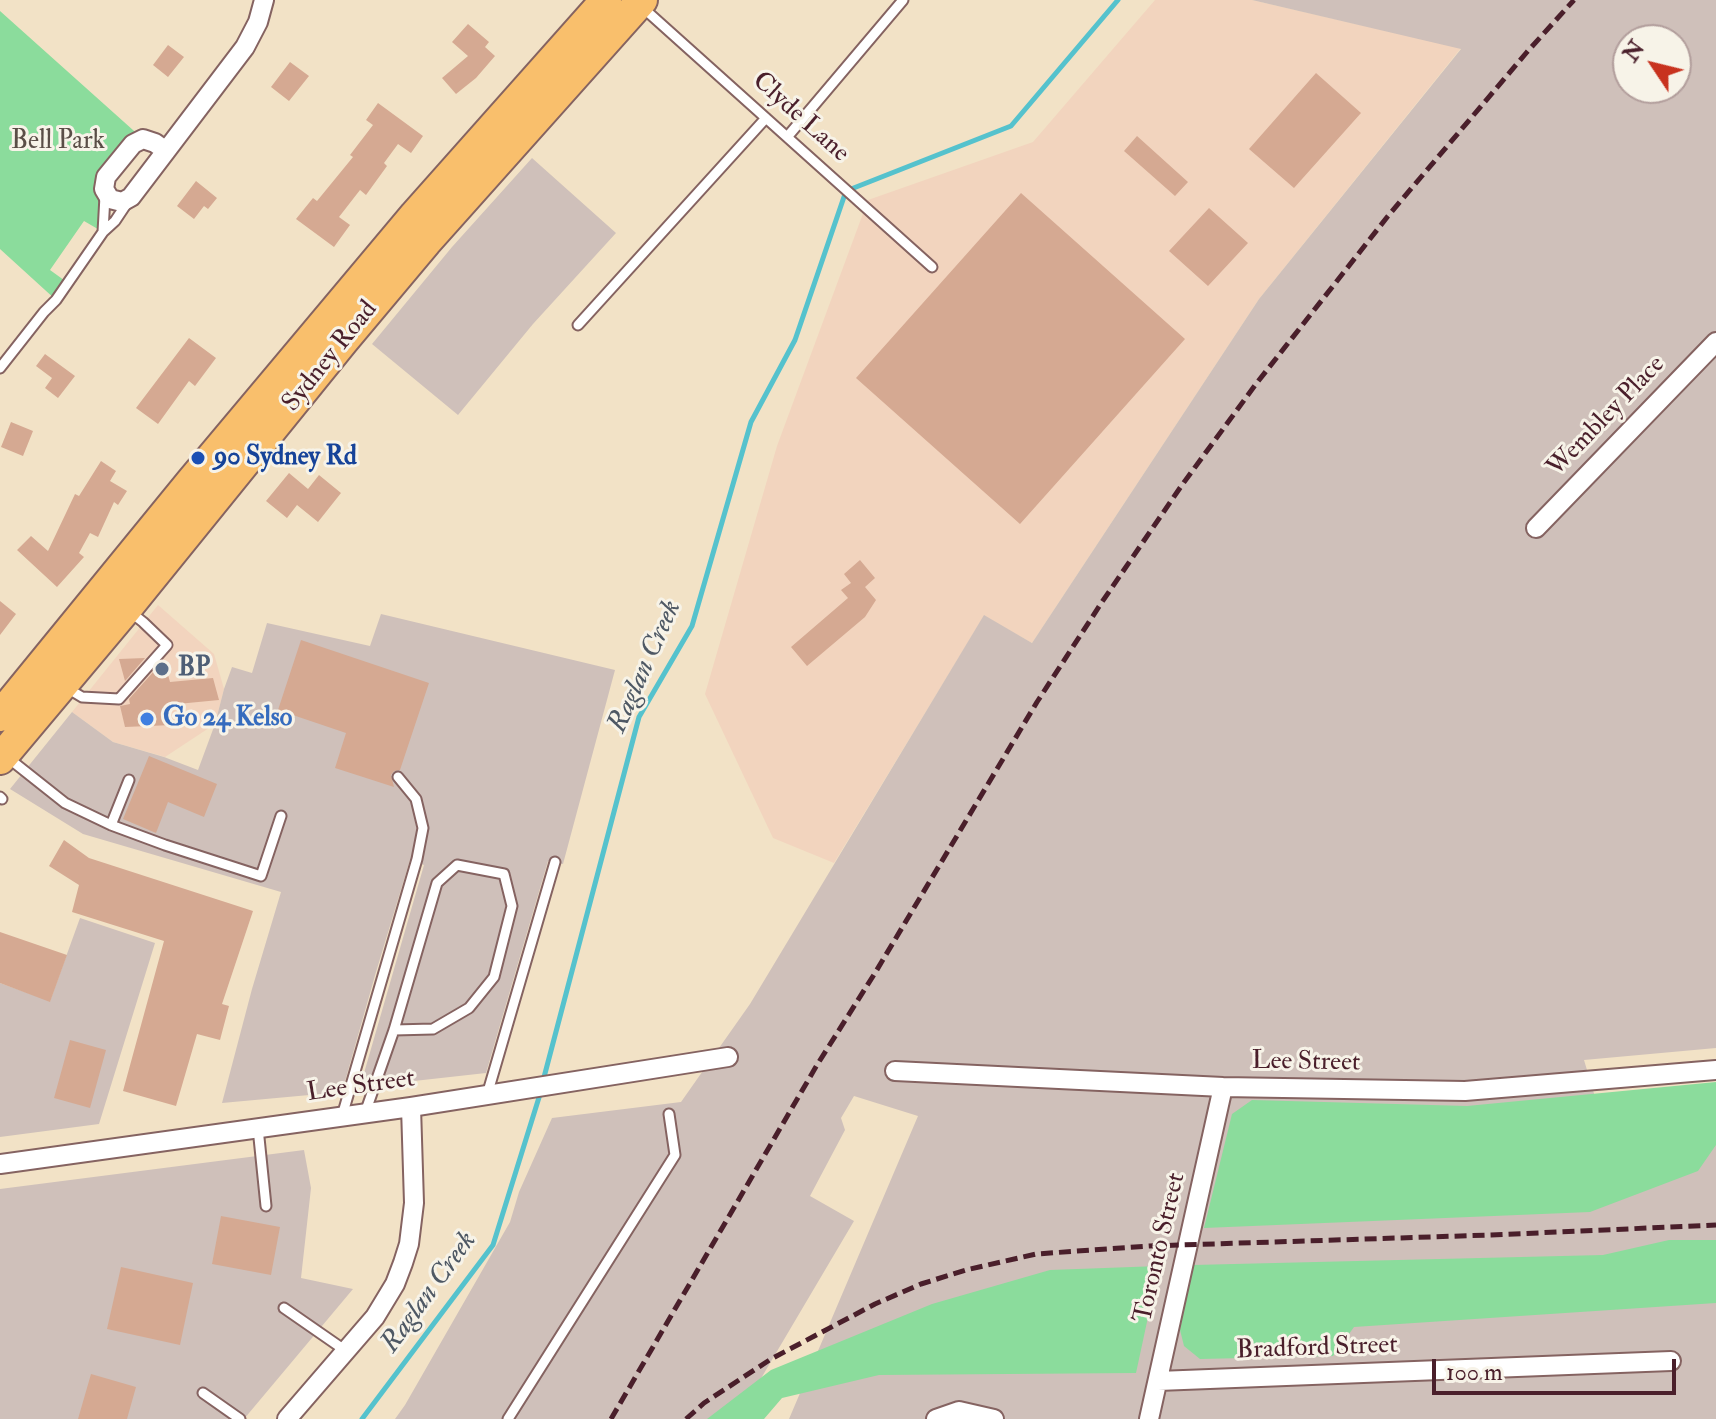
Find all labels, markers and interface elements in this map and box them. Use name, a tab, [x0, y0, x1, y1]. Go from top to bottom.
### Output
north arrow	[1612, 24, 1692, 104]
text: N	[1617, 35, 1651, 67]
street label: Clyde Lane	[745, 66, 855, 170]
park label: Bell Park	[11, 126, 105, 158]
street label: Sydney Road	[277, 295, 385, 419]
street label: Wembley Place	[1542, 350, 1672, 484]
place label: 90 Sydney Rd	[214, 442, 357, 474]
marker: 90 Sydney Rd	[189, 449, 207, 467]
water label: Raglan Creek	[602, 596, 690, 738]
place label: BP	[178, 653, 210, 685]
marker: BP	[153, 660, 171, 678]
place label: Go 24 Kelso	[163, 703, 292, 735]
marker: Go 24 Kelso	[138, 710, 156, 728]
street label: Lee Street	[1251, 1046, 1361, 1080]
street label: Lee Street	[305, 1064, 417, 1110]
street label: Toronto Street	[1129, 1170, 1193, 1326]
water label: Raglan Creek	[375, 1226, 485, 1360]
street label: Bradford Street	[1236, 1331, 1398, 1367]
scale bar	[1436, 1343, 1680, 1393]
text: 100 m	[1446, 1357, 1503, 1388]

